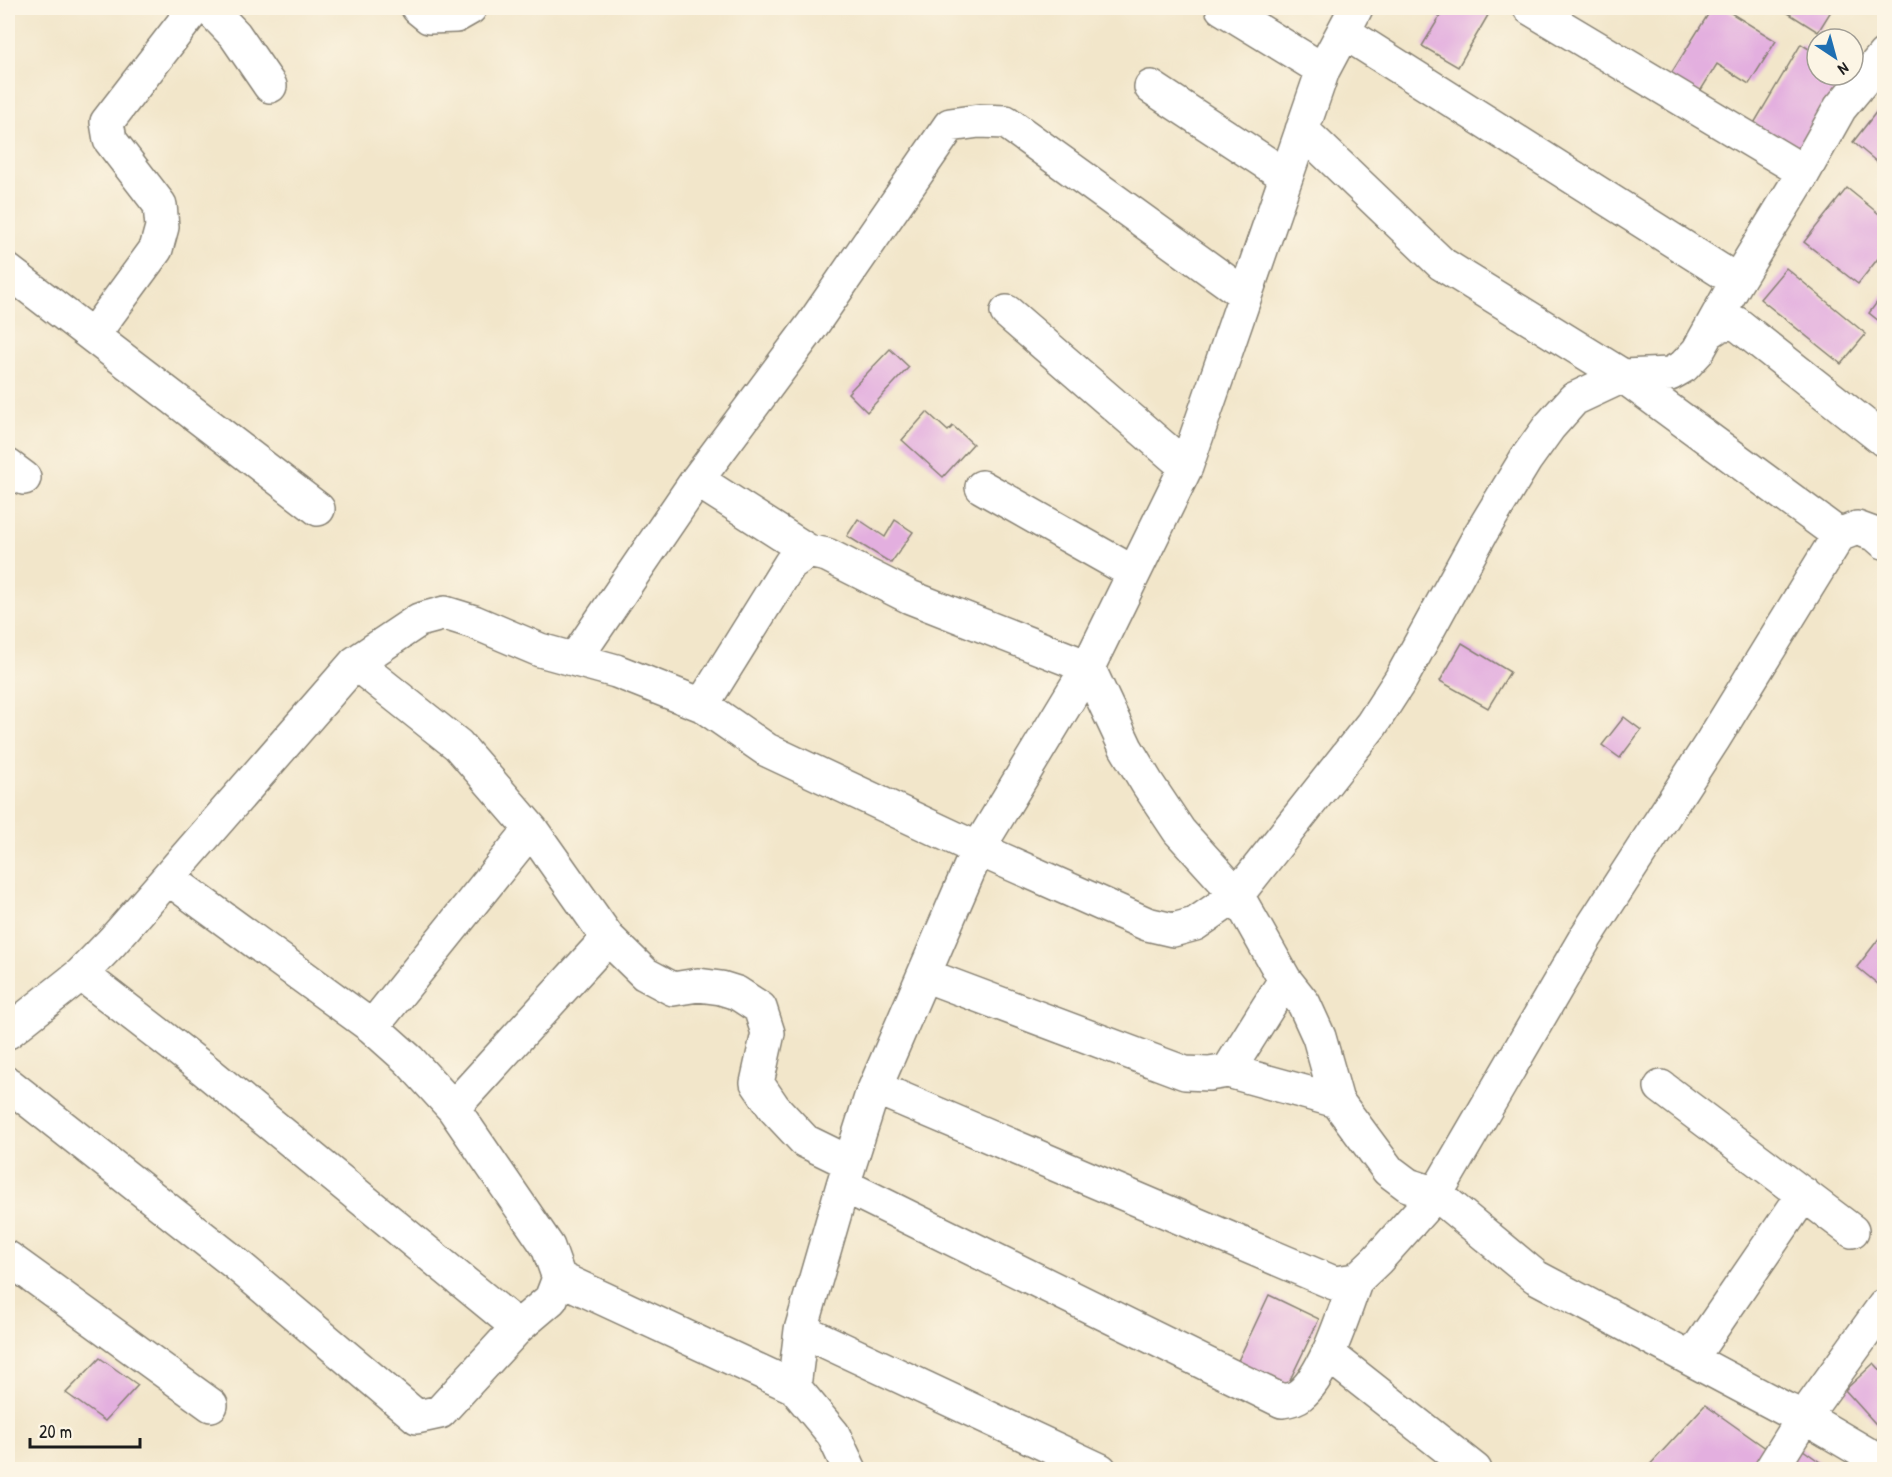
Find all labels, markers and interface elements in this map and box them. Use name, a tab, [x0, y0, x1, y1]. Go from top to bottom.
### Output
north arrow	[1805, 27, 1865, 87]
text: N	[1834, 58, 1854, 81]
scale bar	[30, 1411, 140, 1449]
text: 20 m	[39, 1419, 72, 1444]

